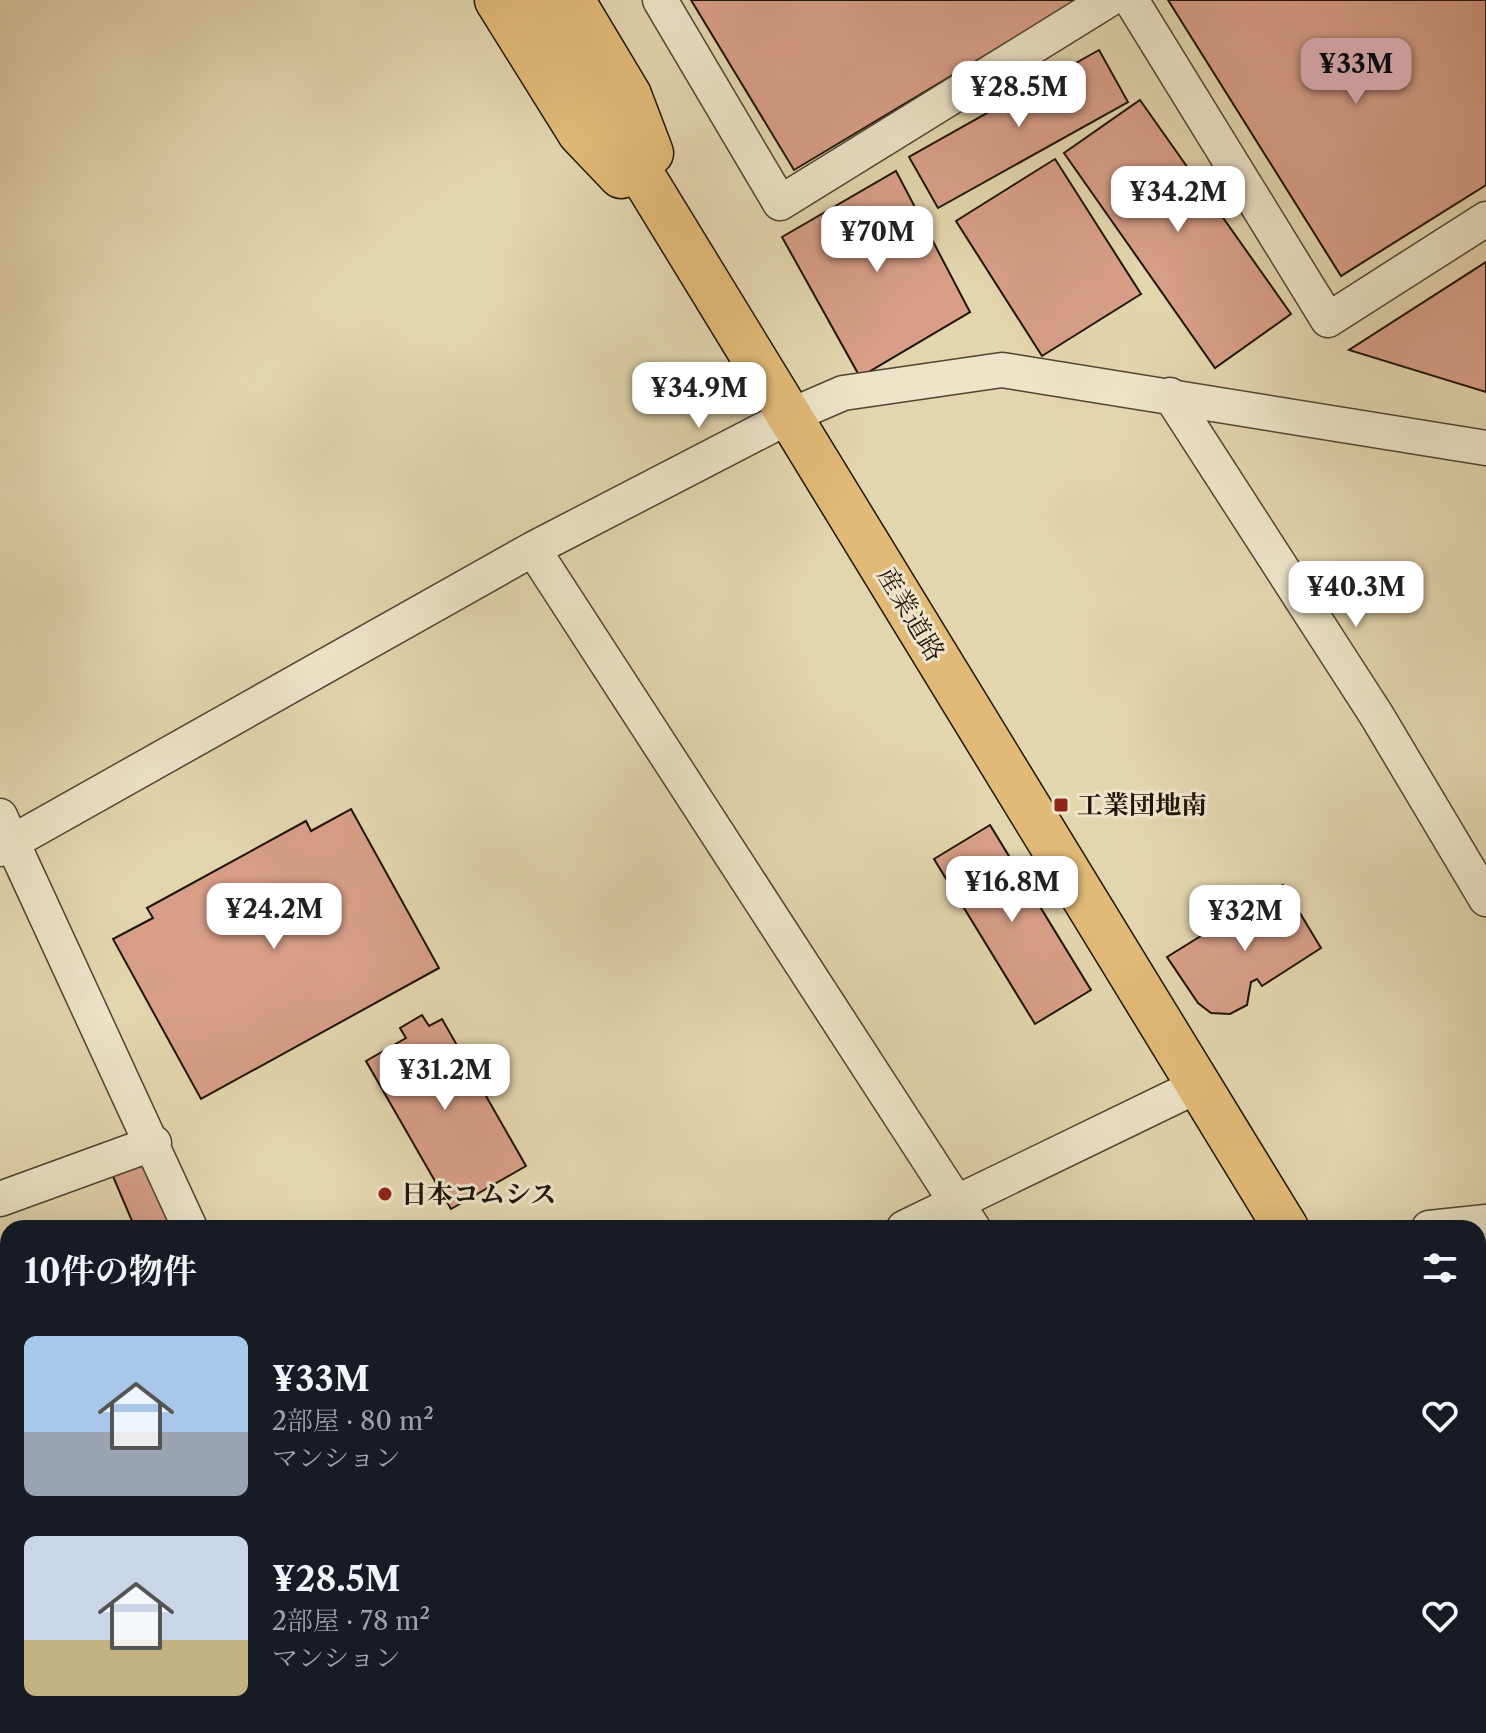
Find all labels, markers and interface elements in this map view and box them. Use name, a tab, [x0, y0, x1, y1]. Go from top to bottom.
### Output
pin: ¥33M	[1309, 38, 1403, 106]
text: ¥33M	[1319, 48, 1393, 80]
pin: ¥28.5M	[954, 61, 1084, 129]
text: ¥28.5M	[970, 71, 1068, 103]
pin: ¥34.2M	[1113, 166, 1243, 234]
text: ¥34.2M	[1129, 176, 1227, 208]
pin: ¥70M	[830, 206, 924, 274]
text: ¥70M	[839, 216, 915, 248]
pin: ¥34.9M	[634, 362, 764, 430]
text: ¥34.9M	[650, 372, 748, 404]
street label: 産業道路	[870, 561, 952, 667]
pin: ¥40.3M	[1291, 561, 1421, 629]
text: ¥40.3M	[1307, 571, 1405, 603]
place label: 工業団地南	[1077, 789, 1207, 821]
marker: 工業団地南	[1052, 796, 1070, 814]
pin: ¥16.8M	[947, 856, 1077, 924]
text: ¥16.8M	[964, 866, 1060, 898]
pin: ¥24.2M	[209, 883, 339, 951]
pin: ¥32M	[1198, 885, 1292, 953]
text: ¥24.2M	[225, 893, 323, 925]
text: ¥32M	[1207, 895, 1283, 927]
pin: ¥31.2M	[380, 1044, 510, 1112]
text: ¥31.2M	[398, 1054, 492, 1086]
place label: 日本コムシス	[401, 1178, 556, 1210]
marker: 日本コムシス	[376, 1185, 394, 1203]
icon: filters	[1418, 1246, 1462, 1290]
text: 10件の物件	[24, 1250, 197, 1292]
text: ¥33M	[272, 1358, 370, 1400]
icon: home	[88, 1368, 184, 1464]
icon: heart	[1418, 1394, 1462, 1438]
text: 2部屋 · 80 m²	[272, 1405, 434, 1437]
text: マンション	[272, 1442, 401, 1474]
text: ¥28.5M	[272, 1558, 401, 1600]
icon: home	[88, 1568, 184, 1664]
icon: heart	[1418, 1594, 1462, 1638]
text: 2部屋 · 78 m²	[272, 1605, 430, 1637]
text: マンション	[272, 1642, 401, 1674]

